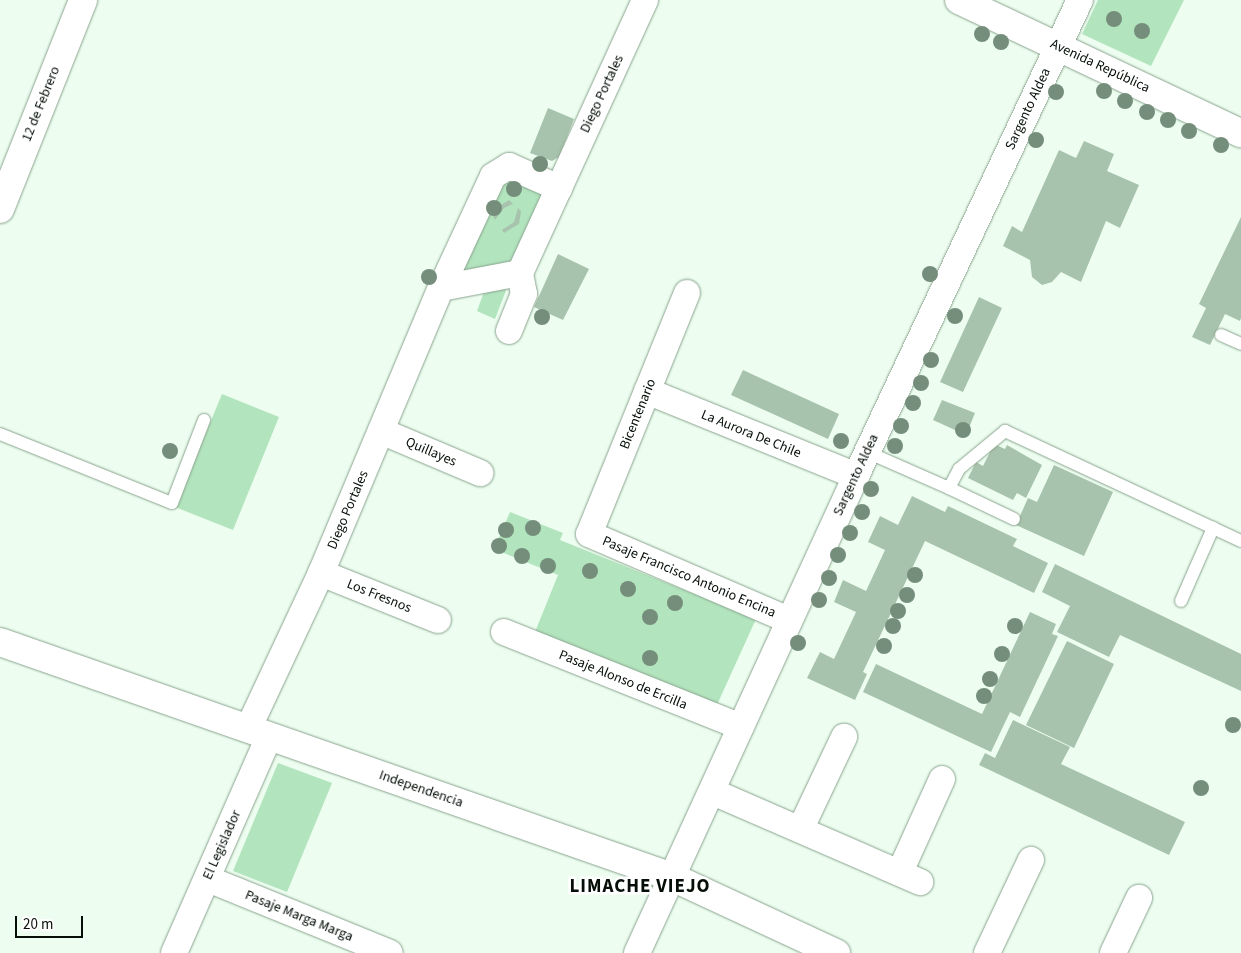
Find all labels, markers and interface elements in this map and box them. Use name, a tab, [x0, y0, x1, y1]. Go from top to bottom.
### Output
street label: Avenida República	[1048, 36, 1152, 96]
street label: Diego Portales	[577, 52, 627, 136]
street label: 12 de Febrero	[18, 64, 64, 144]
street label: Sargento Aldea	[1002, 65, 1054, 153]
street label: Bicentenario	[616, 376, 660, 452]
street label: La Aurora De Chile	[699, 406, 803, 462]
street label: Sargento Aldea	[830, 431, 882, 519]
street label: Quillayes	[403, 434, 459, 470]
street label: Diego Portales	[324, 468, 372, 552]
street label: Pasaje Francisco Antonio Encina	[600, 533, 778, 621]
street label: Los Fresnos	[344, 575, 414, 617]
street label: Pasaje Alonso de Ercilla	[556, 647, 690, 713]
street label: Independencia	[377, 767, 465, 811]
street label: El Legislador	[199, 808, 245, 882]
district label: LIMACHE VIEJO	[568, 876, 712, 898]
street label: Pasaje Marga Marga	[243, 887, 355, 945]
scale bar	[18, 906, 85, 938]
text: 20 m	[23, 914, 53, 935]

